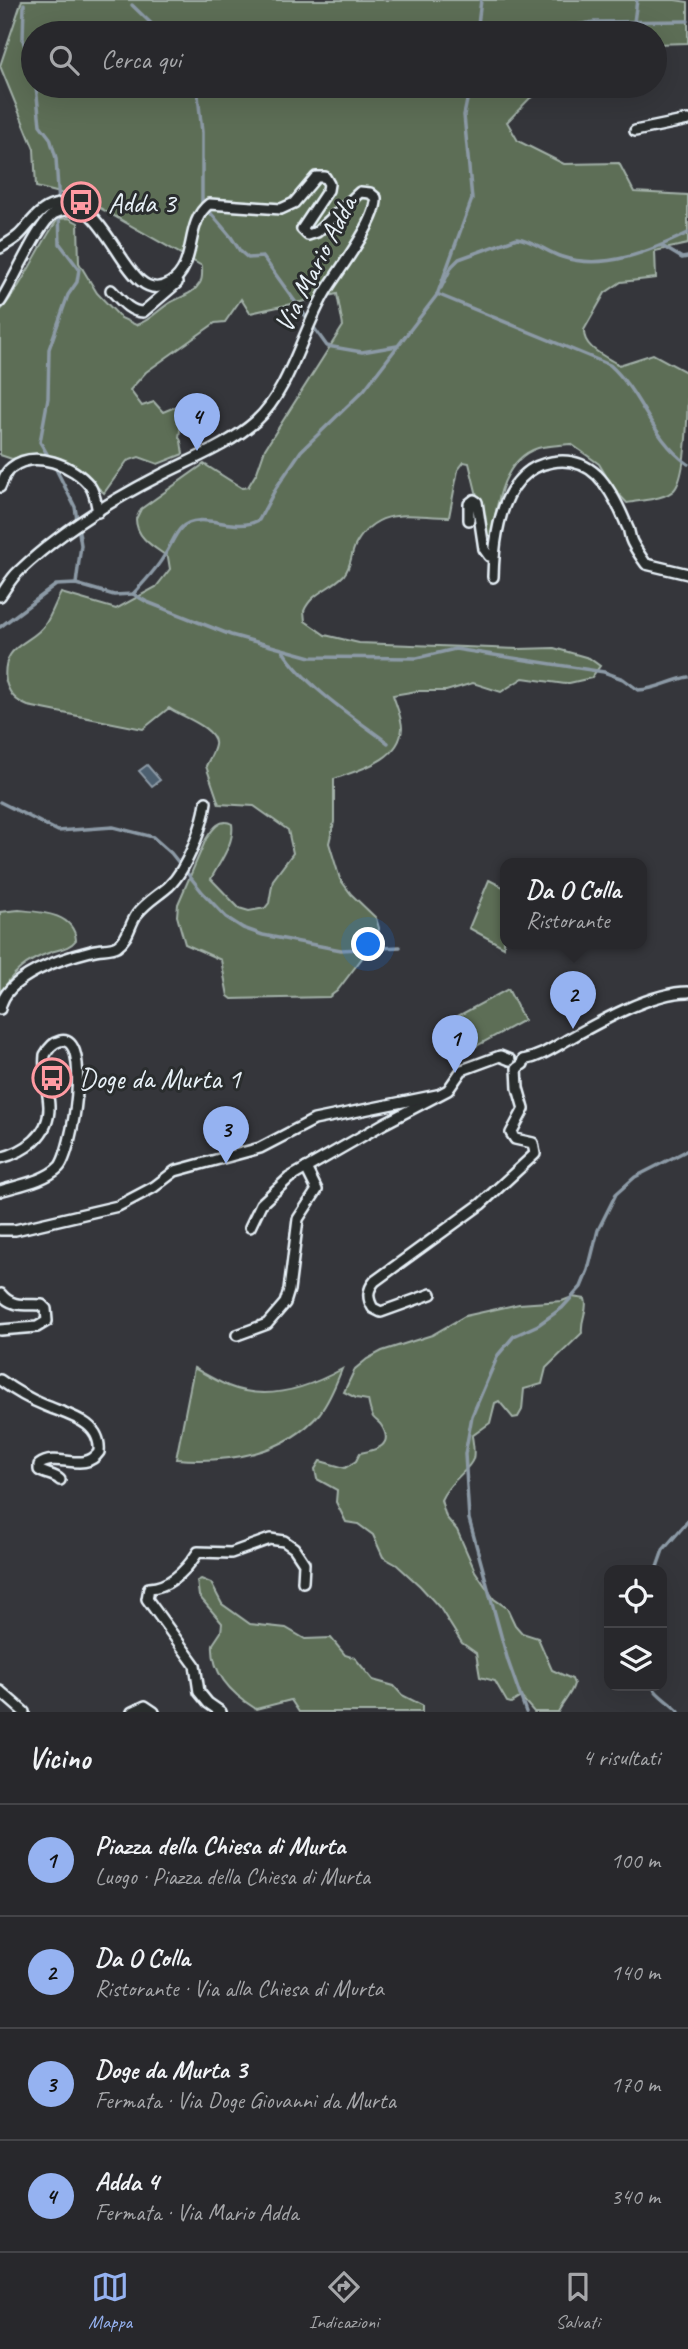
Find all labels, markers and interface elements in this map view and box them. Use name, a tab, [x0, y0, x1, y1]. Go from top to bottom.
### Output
search box	[21, 21, 667, 98]
icon: search	[45, 41, 83, 79]
text: Cerca qui	[101, 43, 181, 76]
bus stop icon: Adda 3	[60, 181, 102, 223]
place label: Adda 3	[108, 185, 178, 220]
street label: Via Mario Adda	[266, 188, 365, 338]
pin: 4	[174, 393, 220, 451]
popup	[500, 858, 647, 949]
text: Da O Colla	[526, 873, 621, 906]
text: Ristorante	[526, 906, 609, 935]
your location	[351, 927, 385, 961]
pin: 2	[550, 971, 596, 1029]
pin: 1	[432, 1015, 478, 1073]
bus stop icon: Doge da Murta 1	[31, 1057, 73, 1099]
place label: Doge da Murta 1	[79, 1061, 242, 1096]
pin: 3	[203, 1106, 249, 1164]
map controls	[604, 1565, 667, 1691]
button: locate	[604, 1565, 667, 1628]
button: layers	[604, 1628, 667, 1691]
text: Vicino	[28, 1739, 90, 1777]
text: 4 risultati	[582, 1743, 660, 1772]
text: Piazza della Chiesa di Murta	[95, 1829, 345, 1862]
text: 1	[46, 1846, 56, 1875]
text: 100 m	[611, 1846, 660, 1875]
text: Luogo · Piazza della Chiesa di Murta	[95, 1862, 370, 1891]
text: Da O Colla	[95, 1941, 190, 1974]
text: 2	[46, 1958, 56, 1987]
text: 140 m	[611, 1958, 660, 1987]
text: Ristorante · Via alla Chiesa di Murta	[95, 1974, 383, 2003]
text: Doge da Murta 3	[95, 2053, 247, 2086]
text: 3	[46, 2070, 56, 2099]
text: 170 m	[611, 2070, 660, 2099]
text: Fermata · Via Doge Giovanni da Murta	[95, 2086, 396, 2115]
text: Adda 4	[95, 2165, 159, 2198]
text: 4	[46, 2182, 56, 2211]
text: 340 m	[611, 2182, 660, 2211]
text: Fermata · Via Mario Adda	[95, 2198, 298, 2227]
tab: Mappa	[88, 2268, 132, 2334]
tab: Indicazioni	[309, 2268, 379, 2334]
tab: Salvati	[555, 2268, 600, 2334]

